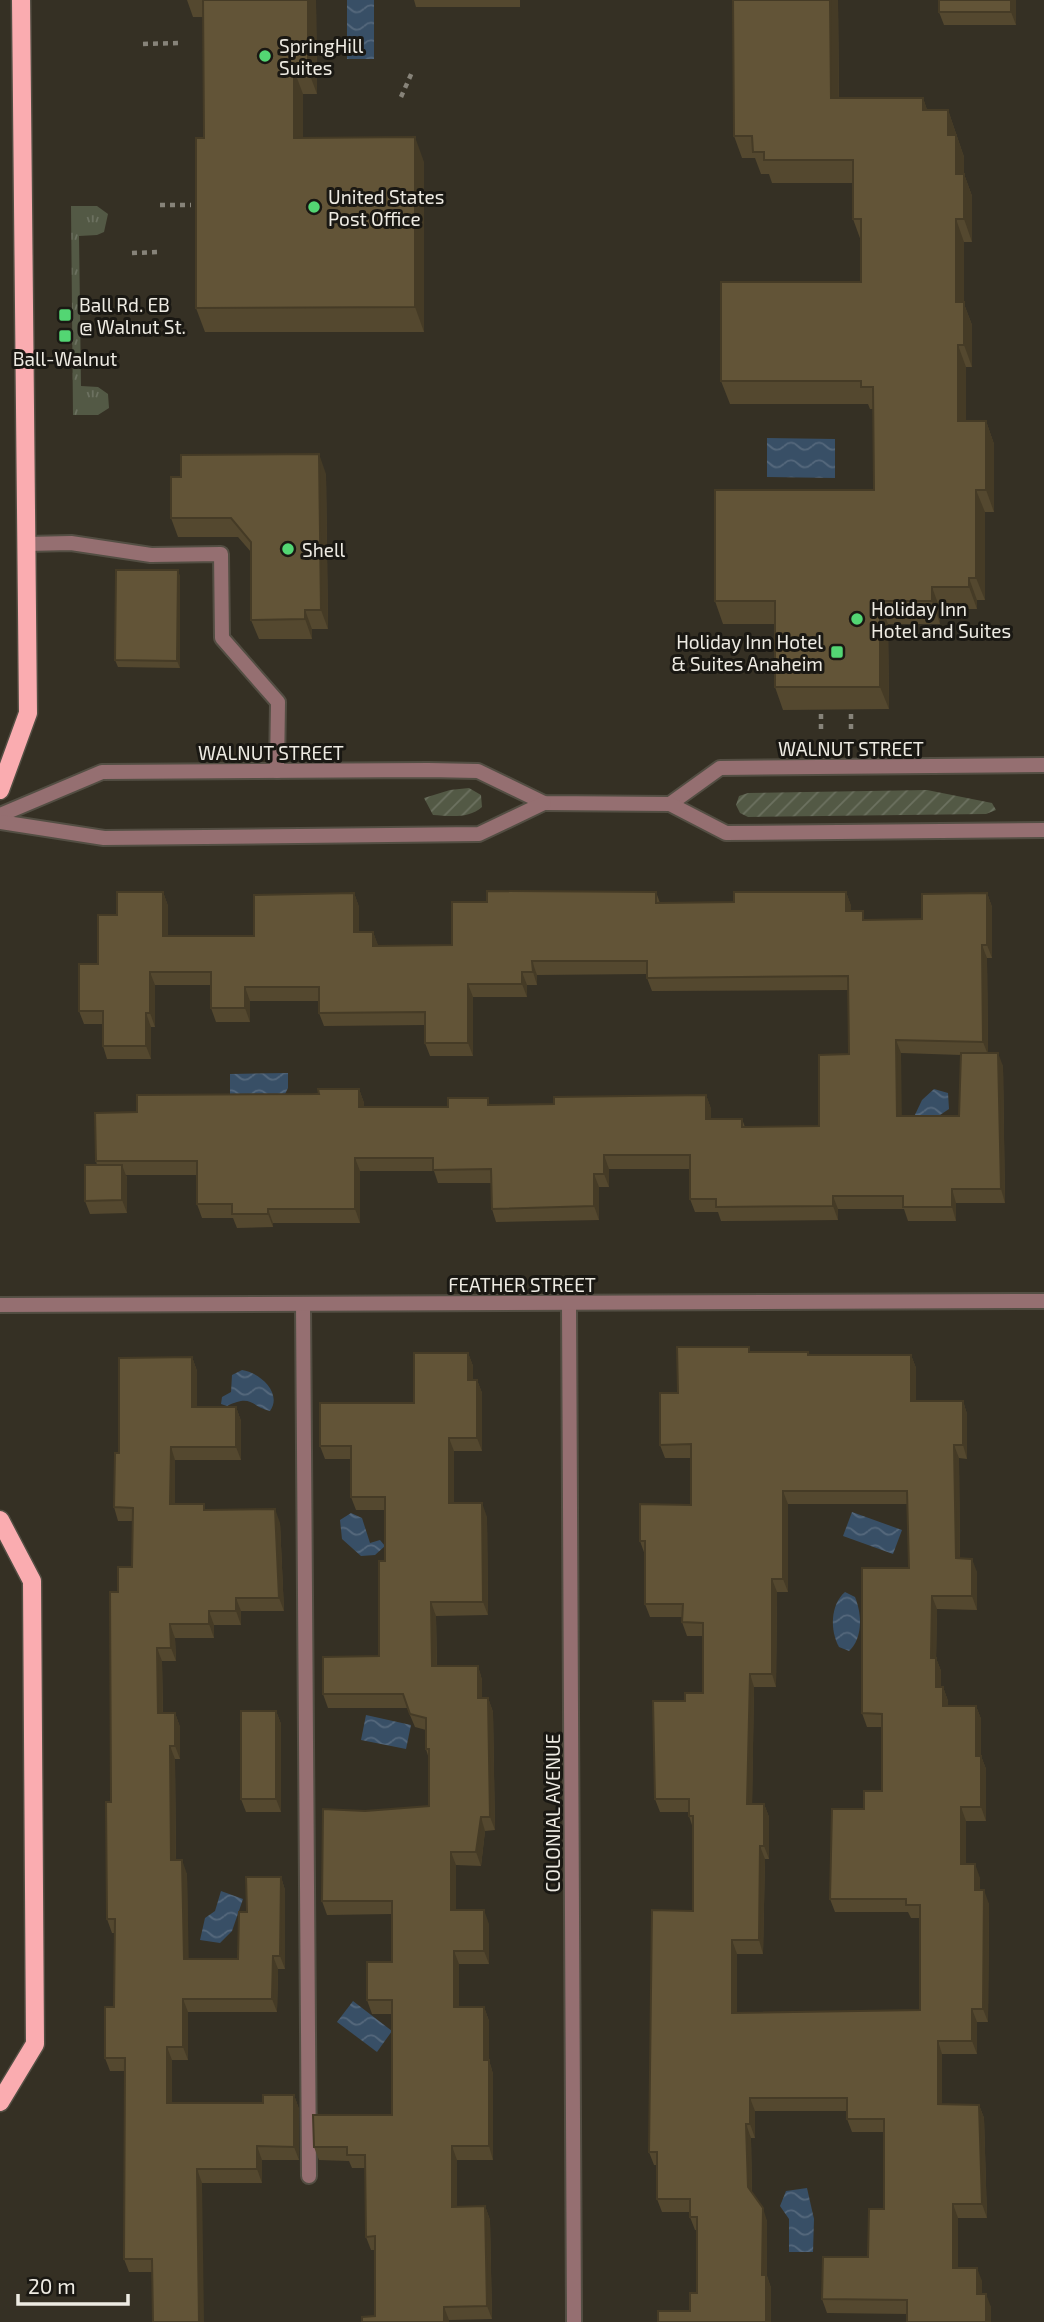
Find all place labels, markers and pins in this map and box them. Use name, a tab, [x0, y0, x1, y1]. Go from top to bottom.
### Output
place label: SpringHill Suites	[279, 34, 364, 79]
marker: SpringHill Suites	[257, 48, 273, 64]
place label: United States Post Office	[328, 185, 444, 230]
marker: United States Post Office	[306, 199, 322, 215]
place label: Ball Rd. EB @ Walnut St.	[79, 293, 186, 338]
marker: Ball Rd. EB @ Walnut St.	[57, 307, 73, 323]
marker: Ball-Walnut	[57, 328, 73, 344]
place label: Ball-Walnut	[13, 347, 117, 370]
place label: Shell	[302, 538, 346, 561]
marker: Shell	[280, 541, 296, 557]
place label: Holiday Inn Hotel and Suites	[871, 597, 1011, 642]
marker: Holiday Inn Hotel and Suites	[849, 611, 865, 627]
place label: Holiday Inn Hotel & Suites Anaheim	[671, 630, 823, 675]
marker: Holiday Inn Hotel & Suites Anaheim	[829, 644, 845, 660]

